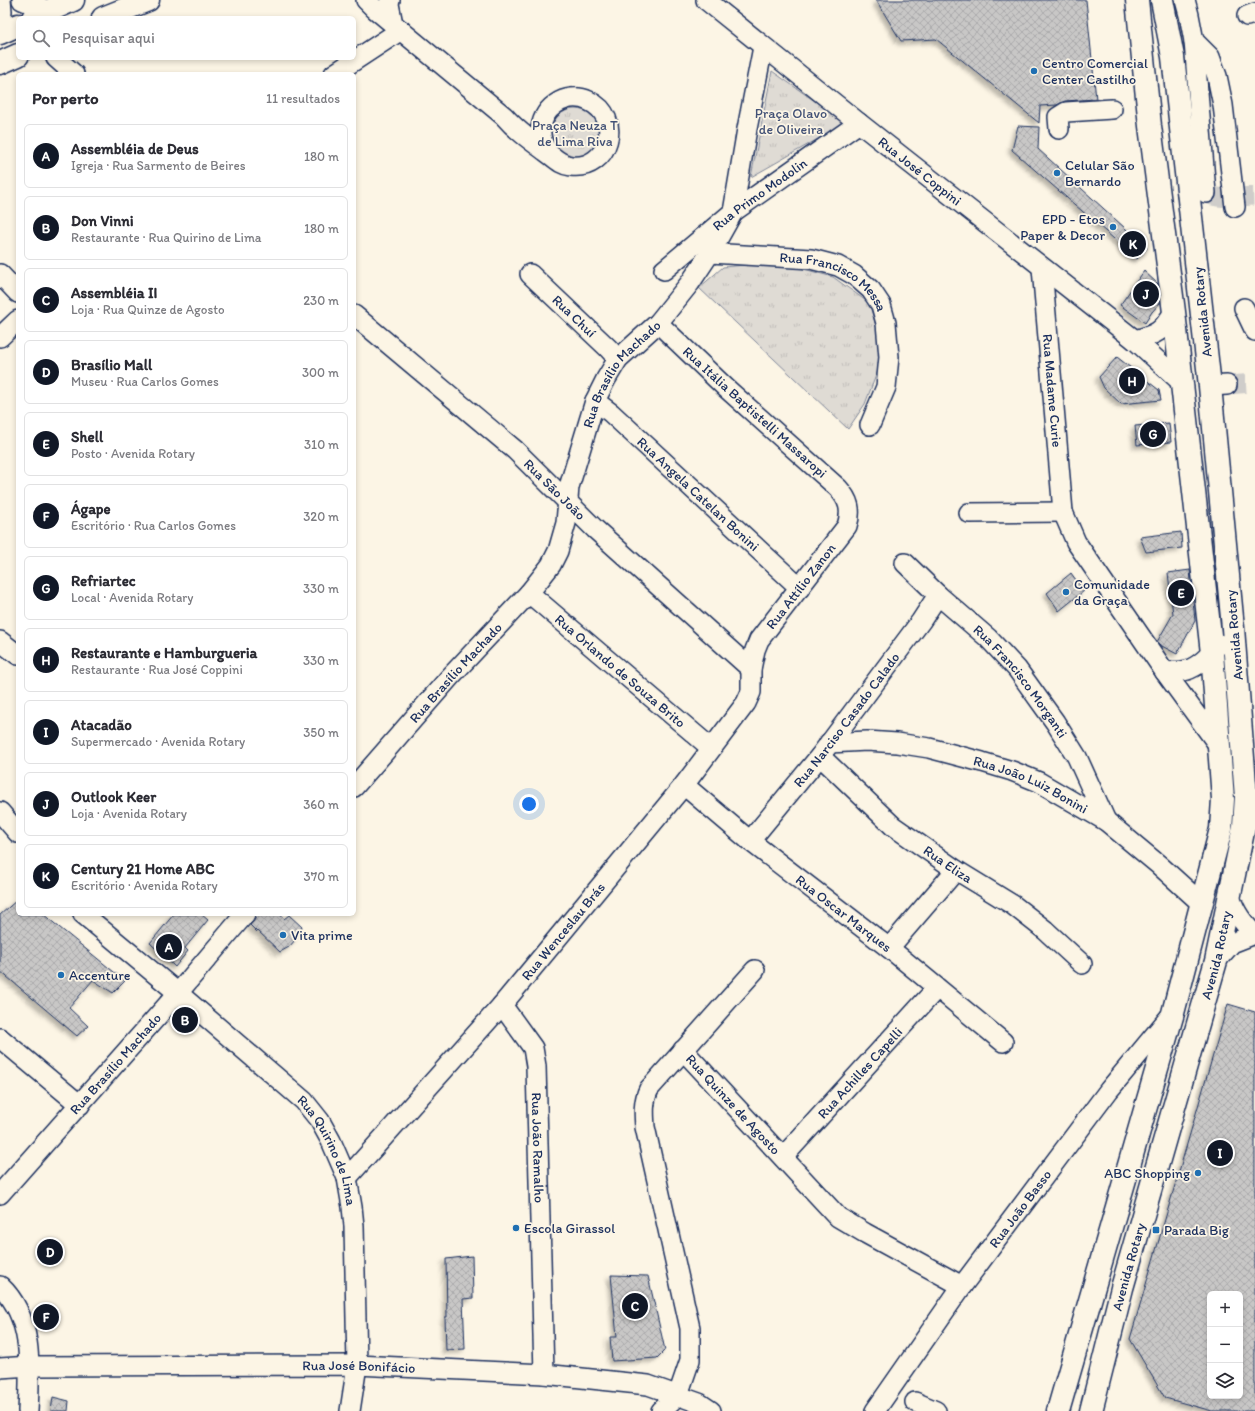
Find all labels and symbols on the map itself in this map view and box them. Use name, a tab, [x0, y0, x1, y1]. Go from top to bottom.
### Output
place label: Centro Comercial Center Castilho	[1042, 55, 1148, 88]
marker: Centro Comercial Center Castilho	[1029, 66, 1039, 76]
park label: Praça Olavo de Oliveira	[755, 105, 827, 138]
park label: Praça Neuza T de Lima Riva	[532, 117, 618, 150]
street label: Rua José Coppini	[875, 133, 965, 209]
street label: Rua Primo Modolin	[709, 154, 811, 235]
place label: Celular São Bernardo	[1065, 157, 1135, 190]
marker: Celular São Bernardo	[1052, 168, 1062, 178]
place label: EPD - Etos Paper & Decor	[1020, 211, 1105, 244]
marker: EPD - Etos Paper & Decor	[1108, 222, 1118, 232]
pin: K	[1120, 229, 1146, 259]
street label: Rua Francisco Messa	[779, 249, 891, 314]
street label: Avenida Rotary	[1189, 266, 1216, 358]
pin: J	[1133, 279, 1159, 309]
street label: Rua Chuí	[548, 292, 600, 341]
street label: Rua Brasílio Machado	[579, 317, 664, 430]
street label: Rua Madame Curie	[1039, 333, 1065, 448]
street label: Rua Itália Baptistelli Massaropi	[679, 343, 830, 482]
pin: H	[1119, 366, 1145, 396]
pin: G	[1140, 419, 1166, 449]
street label: Rua Angela Catelan Bonini	[633, 433, 763, 555]
street label: Rua São João	[520, 455, 589, 524]
street label: Rua Attílio Zanon	[763, 540, 840, 633]
place label: Comunidade da Graça	[1074, 576, 1150, 609]
pin: E	[1168, 578, 1194, 608]
marker: Comunidade da Graça	[1061, 587, 1071, 597]
street label: Avenida Rotary	[1222, 589, 1247, 681]
street label: Rua Orlando de Souza Brito	[551, 611, 689, 732]
street label: Rua Brasílio Machado	[406, 619, 506, 727]
street label: Rua Francisco Morganti	[970, 621, 1071, 741]
street label: Rua Narciso Casado Calado	[790, 649, 904, 791]
street label: Rua João Luiz Bonini	[972, 752, 1091, 818]
your location	[519, 794, 539, 814]
street label: Rua Eliza	[920, 842, 976, 887]
street label: Rua Oscar Marques	[792, 871, 895, 956]
street label: Rua Wenceslau Brás	[518, 879, 609, 984]
street label: Avenida Rotary	[1197, 909, 1235, 1001]
place label: Vita prime	[291, 927, 353, 944]
marker: Vita prime	[278, 930, 288, 940]
pin: A	[156, 932, 182, 962]
place label: Accenture	[69, 967, 131, 984]
marker: Accenture	[56, 970, 66, 980]
pin: B	[172, 1005, 198, 1035]
street label: Rua Brasílio Machado	[66, 1010, 165, 1118]
street label: Rua Achilles Capelli	[814, 1024, 906, 1122]
street label: Rua Quinze de Agosto	[682, 1051, 784, 1159]
street label: Rua Quirino de Lima	[294, 1091, 360, 1208]
street label: Rua João Ramalho	[528, 1092, 548, 1203]
pin: I	[1207, 1138, 1233, 1168]
place label: ABC Shopping	[1104, 1165, 1191, 1182]
street label: Rua João Basso	[986, 1167, 1055, 1251]
marker: ABC Shopping	[1193, 1168, 1203, 1178]
place label: Escola Girassol	[524, 1220, 615, 1237]
street label: Avenida Rotary	[1109, 1221, 1149, 1313]
place label: Parada Big	[1164, 1222, 1230, 1239]
marker: Escola Girassol	[511, 1223, 521, 1233]
marker: Parada Big	[1151, 1225, 1161, 1235]
pin: D	[37, 1237, 63, 1267]
pin: C	[622, 1291, 648, 1321]
pin: F	[33, 1302, 59, 1332]
street label: Rua José Bonifácio	[302, 1357, 416, 1377]

